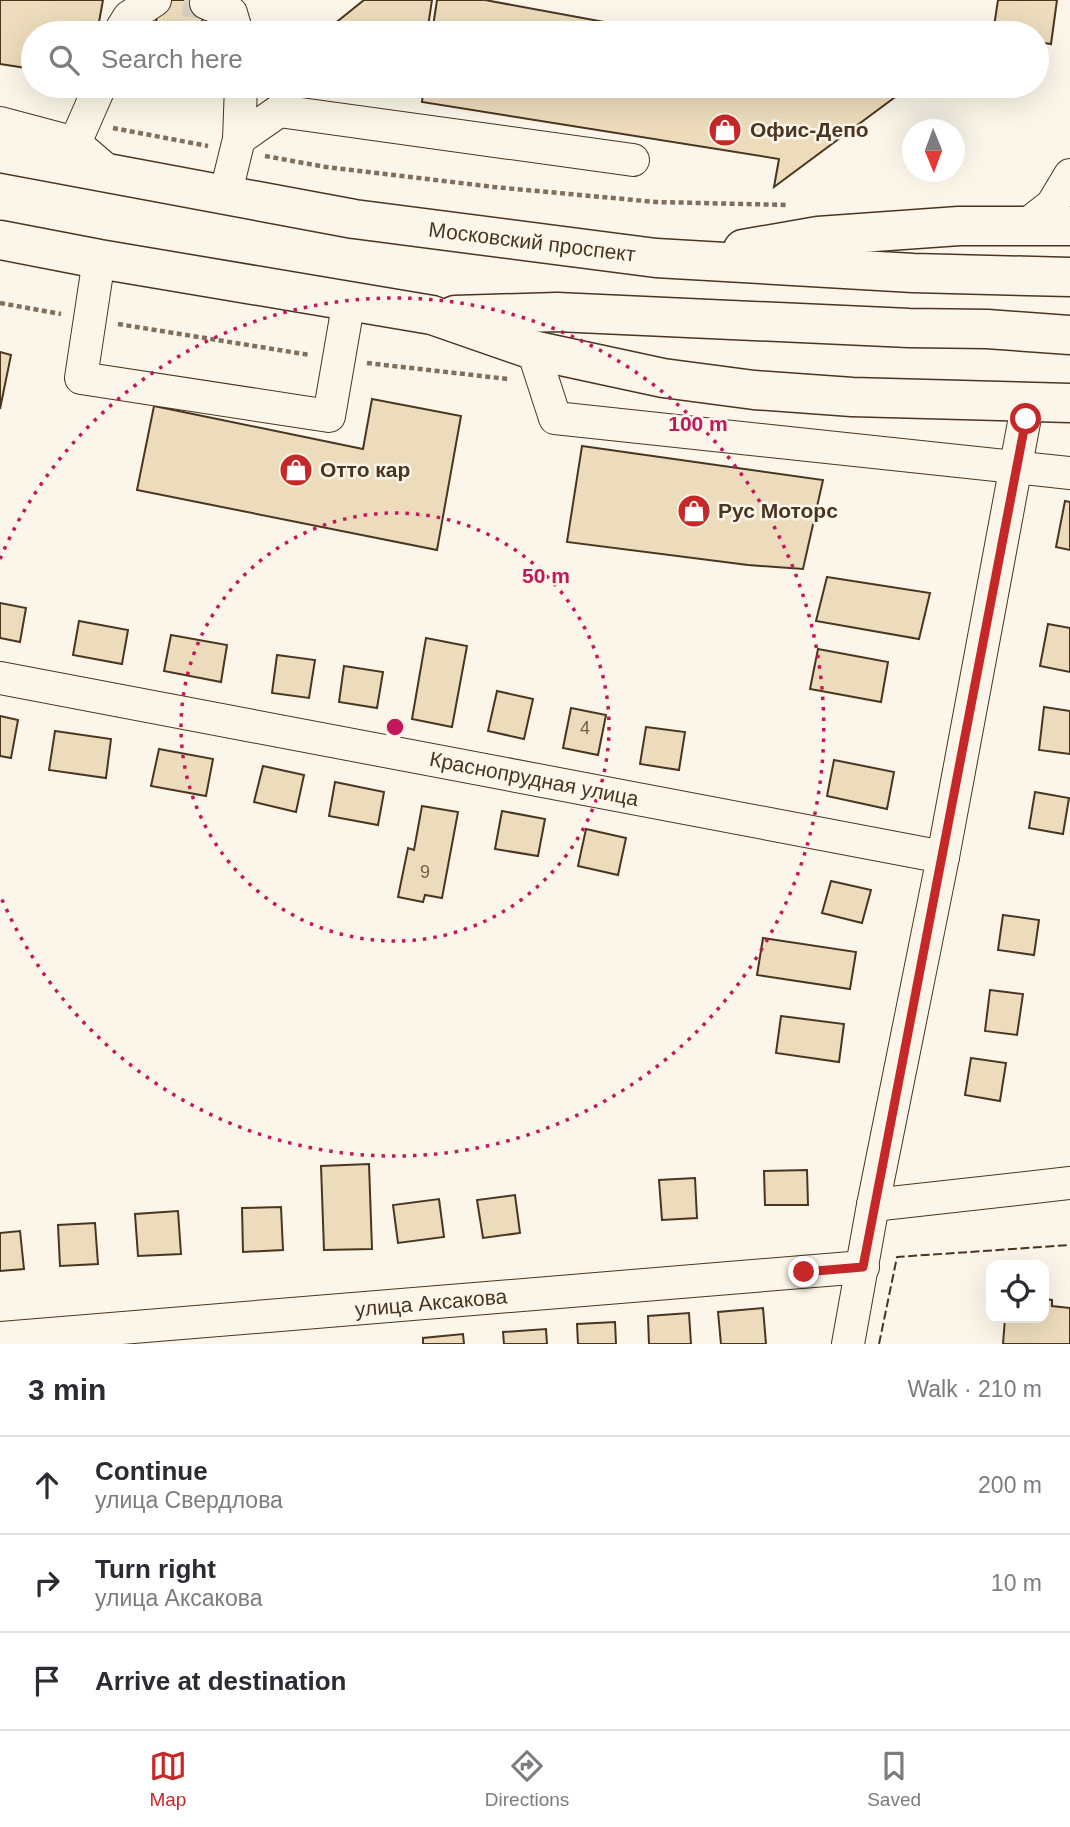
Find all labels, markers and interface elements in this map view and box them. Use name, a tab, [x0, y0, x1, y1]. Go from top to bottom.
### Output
search box	[21, 21, 1049, 98]
icon: search	[45, 41, 83, 79]
text: Search here	[101, 44, 243, 74]
shop icon: Офис-Депо	[706, 111, 744, 149]
place label: Офис-Депо	[750, 118, 869, 141]
north arrow	[902, 119, 965, 182]
street label: Московский проспект	[427, 217, 637, 266]
route start	[1010, 403, 1041, 434]
text: 100 m	[668, 412, 728, 435]
shop icon: Отто кар	[277, 451, 315, 489]
place label: Отто кар	[320, 458, 410, 481]
shop icon: Рус Моторс	[675, 492, 713, 530]
place label: Рус Моторс	[718, 499, 838, 522]
text: 50 m	[522, 564, 570, 587]
centre of rings	[383, 715, 407, 739]
house number: 4	[580, 718, 590, 738]
street label: Краснопрудная улица	[428, 747, 641, 810]
house number: 9	[420, 862, 430, 882]
route end	[788, 1256, 819, 1287]
map controls	[986, 1260, 1049, 1323]
button: locate	[986, 1260, 1049, 1323]
street label: улица Аксакова	[354, 1284, 508, 1321]
text: 3 min	[28, 1373, 106, 1406]
text: Walk · 210 m	[907, 1376, 1042, 1402]
text: Continue	[95, 1456, 208, 1486]
icon: ahead	[28, 1466, 66, 1504]
text: 200 m	[978, 1472, 1042, 1498]
text: улица Свердлова	[95, 1487, 283, 1513]
text: Turn right	[95, 1554, 216, 1584]
icon: right	[28, 1564, 66, 1602]
text: 10 m	[991, 1570, 1042, 1596]
text: улица Аксакова	[95, 1585, 262, 1611]
icon: arrive	[28, 1662, 66, 1700]
text: Arrive at destination	[95, 1666, 346, 1696]
tab: Map	[149, 1747, 187, 1811]
tab: Directions	[485, 1747, 569, 1811]
tab: Saved	[867, 1747, 921, 1811]

